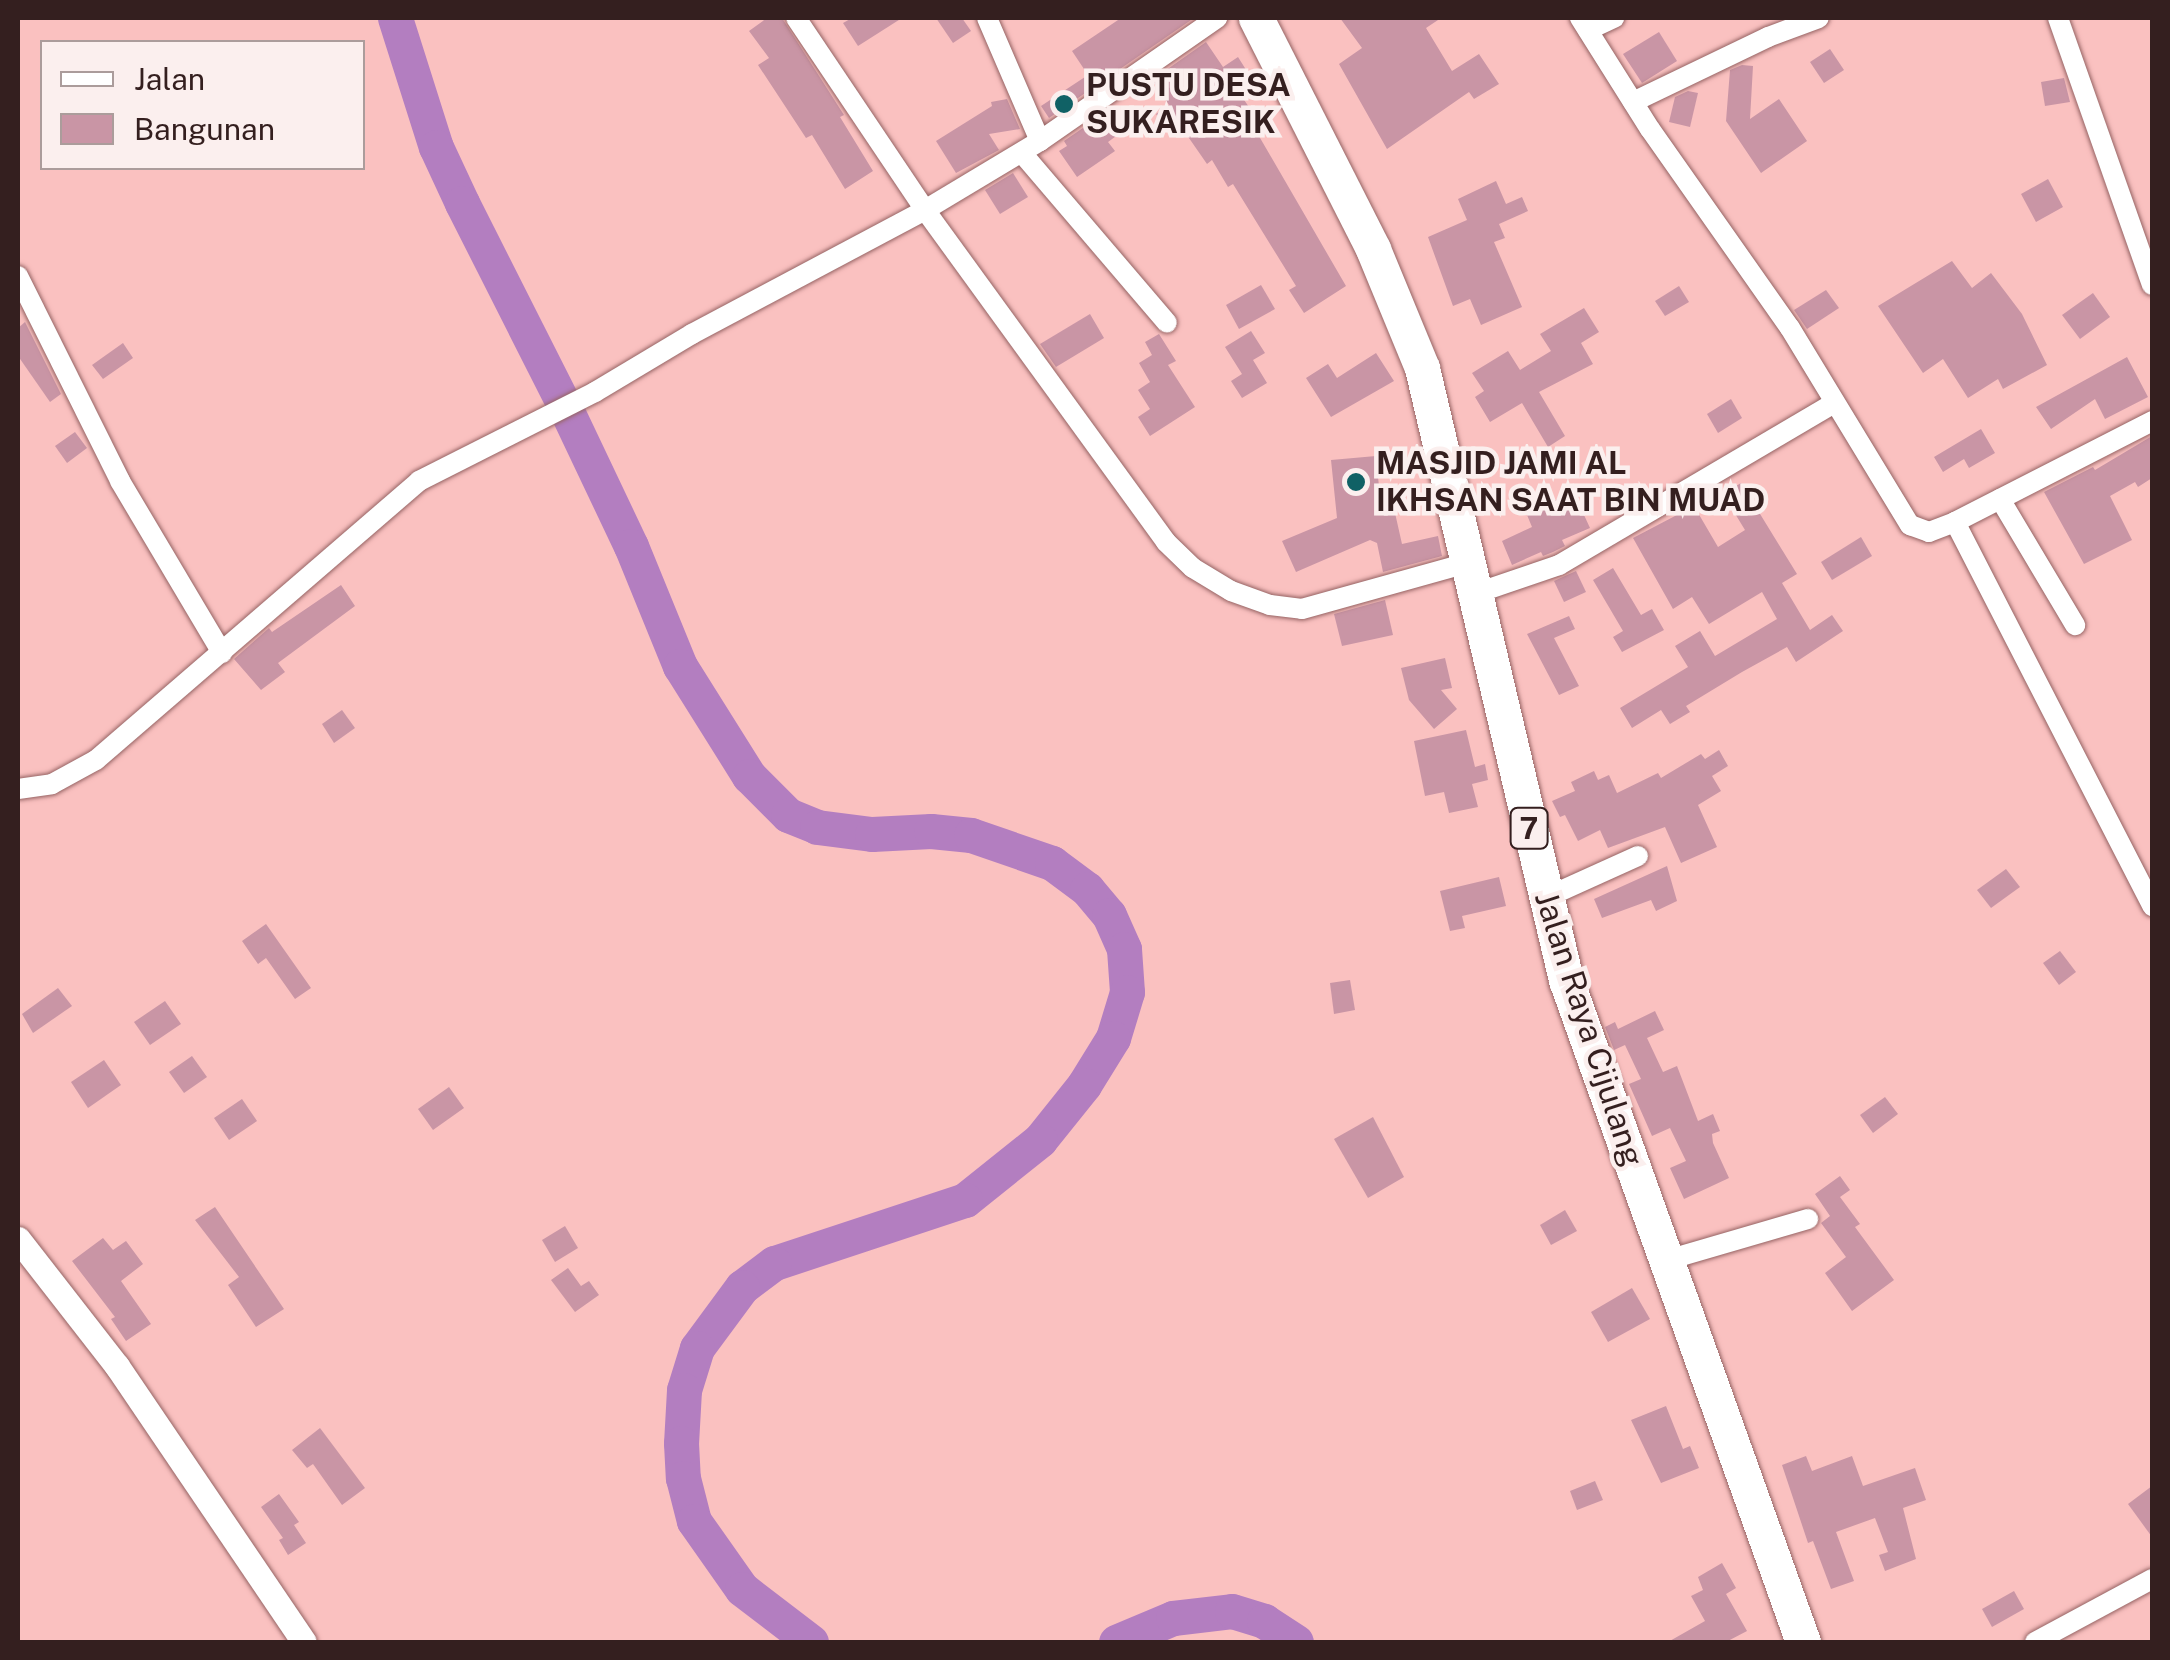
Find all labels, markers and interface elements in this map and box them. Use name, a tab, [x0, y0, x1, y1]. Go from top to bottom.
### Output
legend	[40, 40, 365, 170]
text: Jalan	[134, 61, 205, 97]
place label: PUSTU DESA SUKARESIK	[1086, 67, 1291, 142]
marker: PUSTU DESA SUKARESIK	[1051, 91, 1077, 117]
text: Bangunan	[134, 111, 275, 147]
place label: MASJID JAMI AL IKHSAN SAAT BIN MUAD	[1376, 445, 1765, 520]
marker: MASJID JAMI AL IKHSAN SAAT BIN MUAD	[1345, 471, 1367, 493]
road number: 7	[1509, 803, 1549, 853]
street label: Jalan Raya Cijulang	[1526, 887, 1652, 1171]

